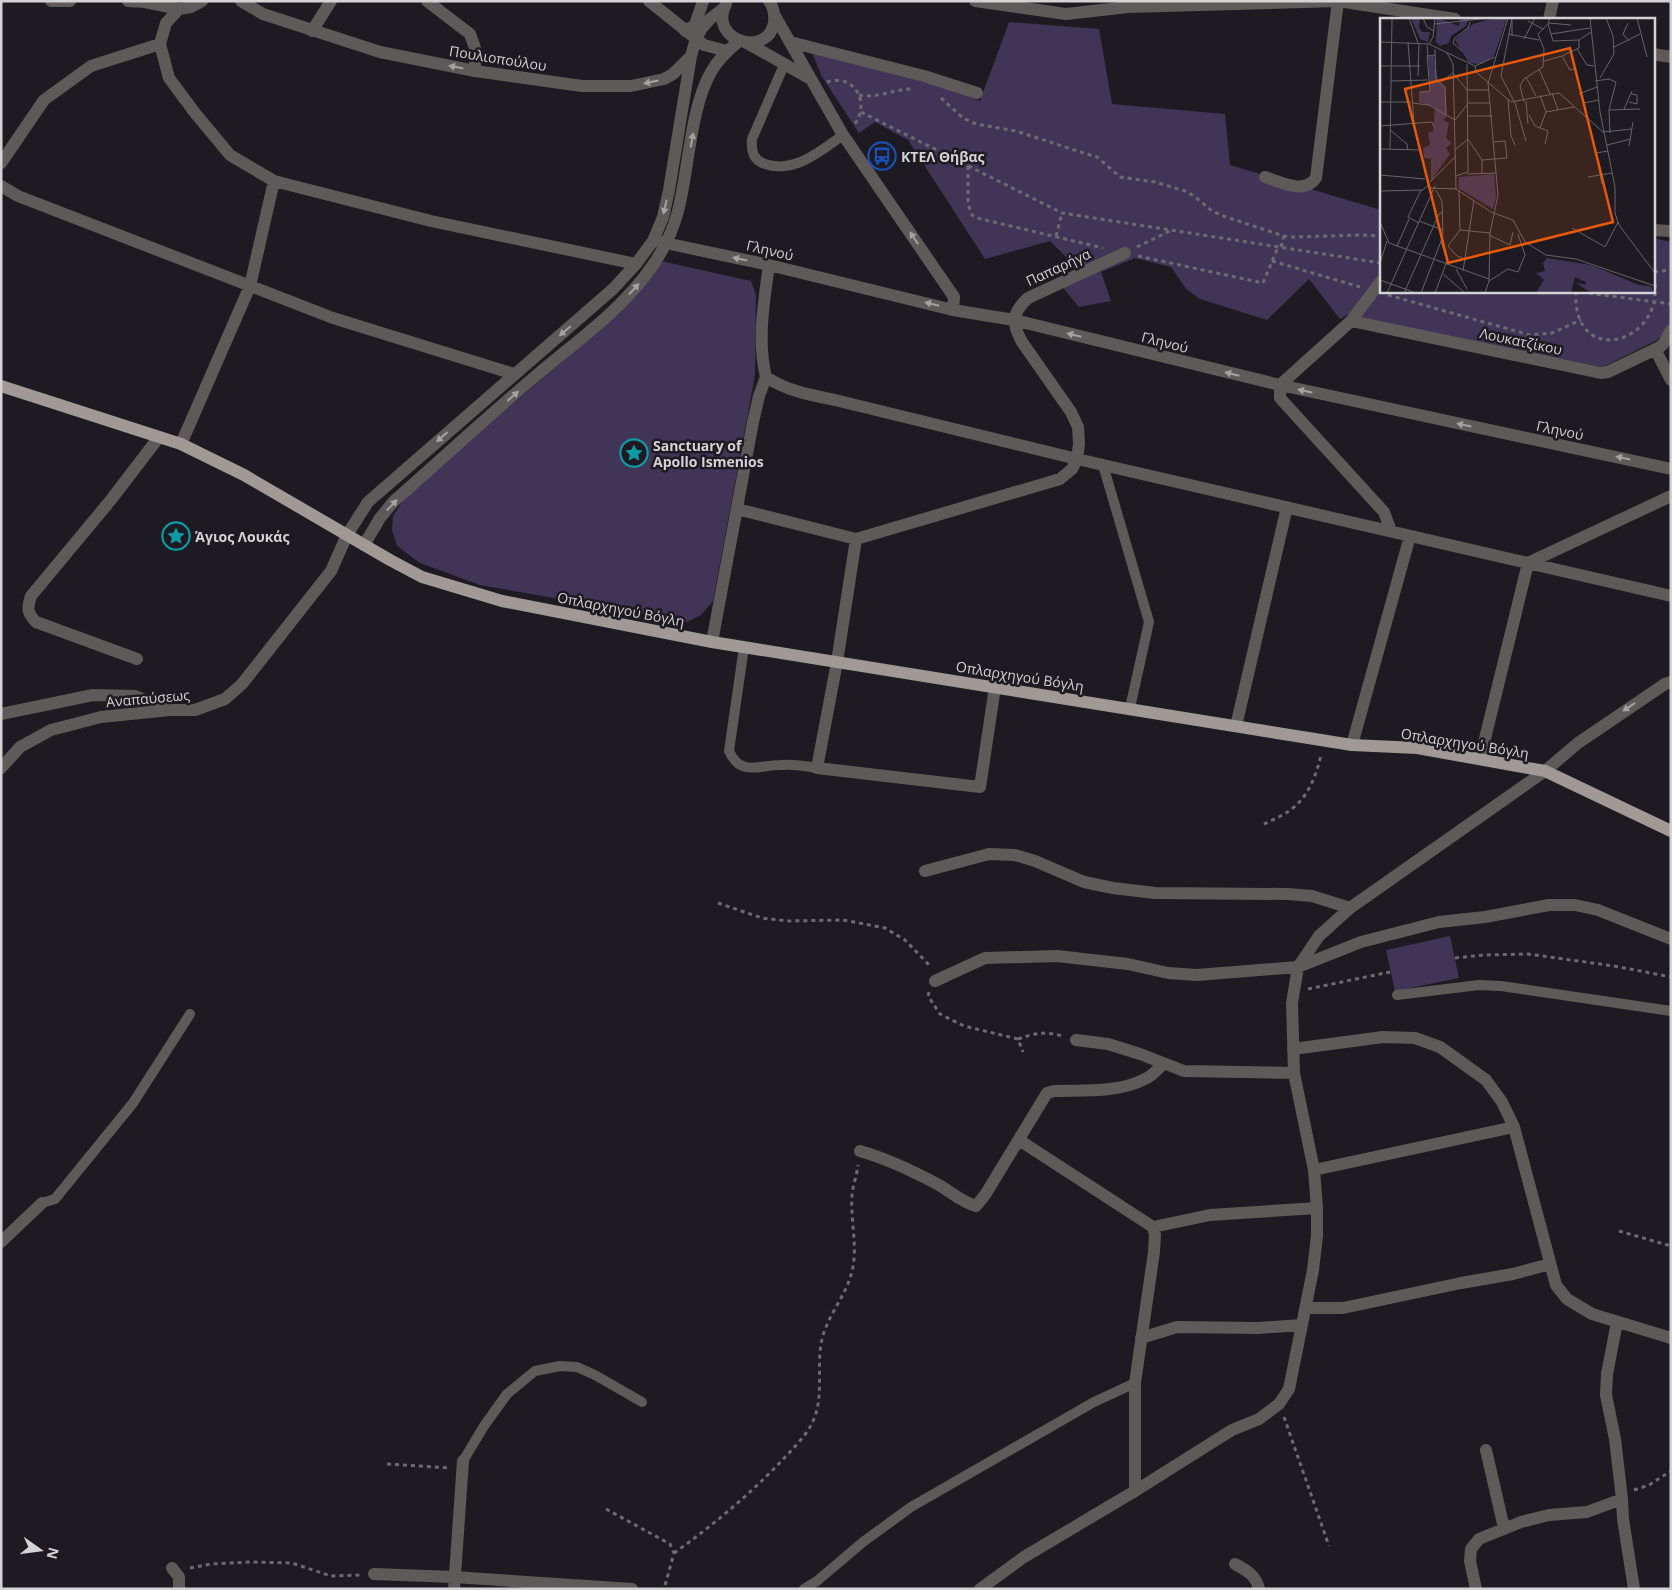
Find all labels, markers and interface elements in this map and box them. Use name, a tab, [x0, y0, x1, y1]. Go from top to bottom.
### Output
inset map	[1380, 18, 1654, 292]
street label: Πουλιοπούλου	[448, 41, 548, 75]
one-way arrow	[448, 63, 463, 71]
one-way arrow	[644, 78, 659, 86]
one-way arrow	[688, 132, 696, 148]
bus stop icon: ΚΤΕΛ Θήβας	[867, 141, 897, 171]
place label: ΚΤΕΛ Θήβας	[901, 147, 985, 166]
one-way arrow	[661, 200, 669, 215]
one-way arrow	[909, 232, 919, 245]
street label: Γληνού	[745, 235, 795, 265]
street label: Παπαρήγα	[1023, 244, 1094, 290]
one-way arrow	[731, 254, 747, 262]
one-way arrow	[628, 283, 640, 295]
one-way arrow	[924, 300, 939, 308]
street label: Λουκατζίκου	[1478, 323, 1564, 359]
one-way arrow	[559, 325, 571, 337]
street label: Γληνού	[1139, 327, 1191, 357]
one-way arrow	[1067, 331, 1082, 339]
one-way arrow	[1225, 369, 1240, 377]
one-way arrow	[1297, 386, 1313, 394]
one-way arrow	[506, 391, 519, 402]
street label: Γληνού	[1535, 416, 1585, 444]
one-way arrow	[1456, 420, 1472, 428]
one-way arrow	[436, 431, 448, 443]
place label: Sanctuary of Apollo Ismenios	[653, 436, 764, 471]
place icon: Sanctuary of Apollo Ismenios	[619, 438, 649, 468]
one-way arrow	[1615, 454, 1631, 462]
one-way arrow	[386, 498, 397, 511]
place icon: Άγιος Λουκάς	[161, 521, 191, 551]
place label: Άγιος Λουκάς	[195, 527, 289, 546]
street label: Οπλαρχηγού Βόγλη	[556, 587, 686, 631]
street label: Οπλαρχηγού Βόγλη	[955, 657, 1085, 695]
street label: Αναπαύσεως	[105, 685, 191, 711]
one-way arrow	[1623, 703, 1636, 712]
street label: Οπλαρχηγού Βόγλη	[1400, 724, 1530, 762]
north arrow	[15, 1525, 65, 1575]
text: N	[43, 1545, 64, 1561]

